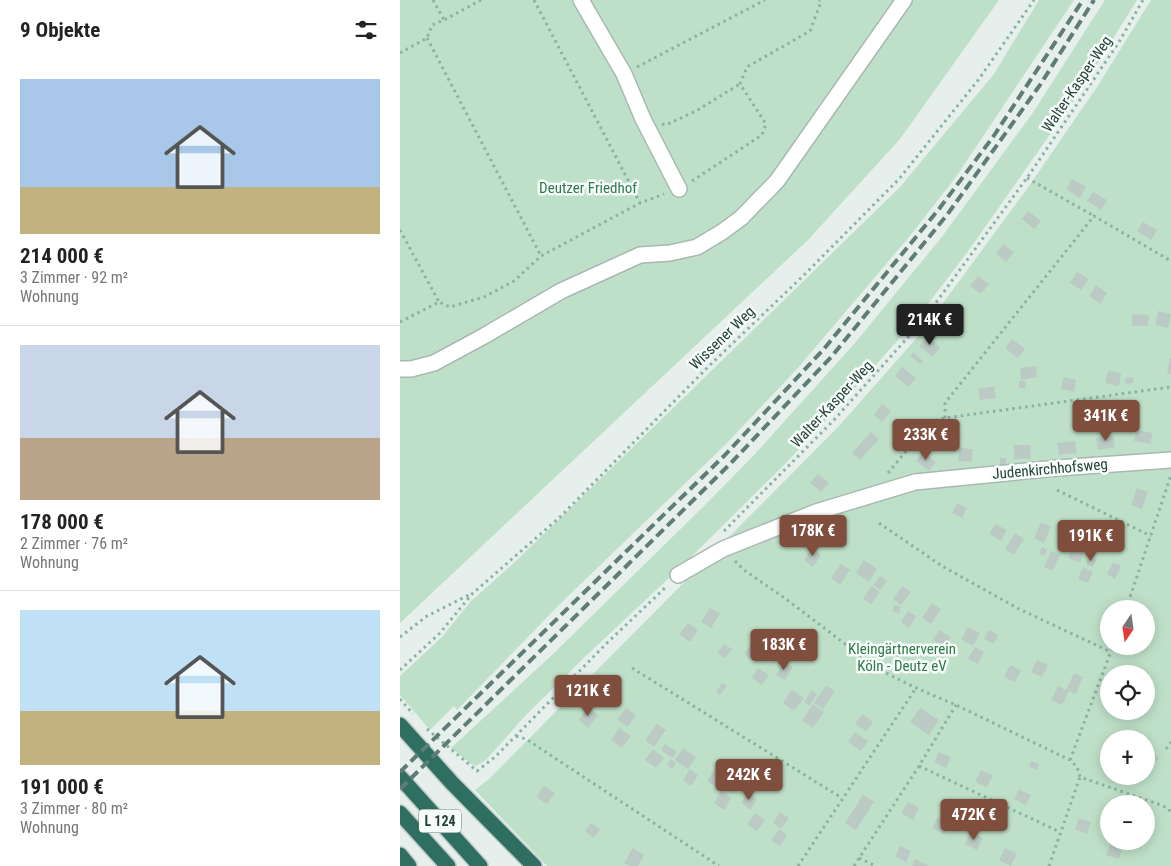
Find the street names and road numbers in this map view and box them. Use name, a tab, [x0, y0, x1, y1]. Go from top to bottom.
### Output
street label: Walter-Kasper-Weg	[1038, 32, 1116, 136]
street label: Wissener Weg	[686, 303, 758, 373]
street label: Walter-Kasper-Weg	[787, 357, 877, 451]
street label: Judenkirchhofsweg	[992, 455, 1108, 483]
road number: L 124	[419, 809, 461, 832]

